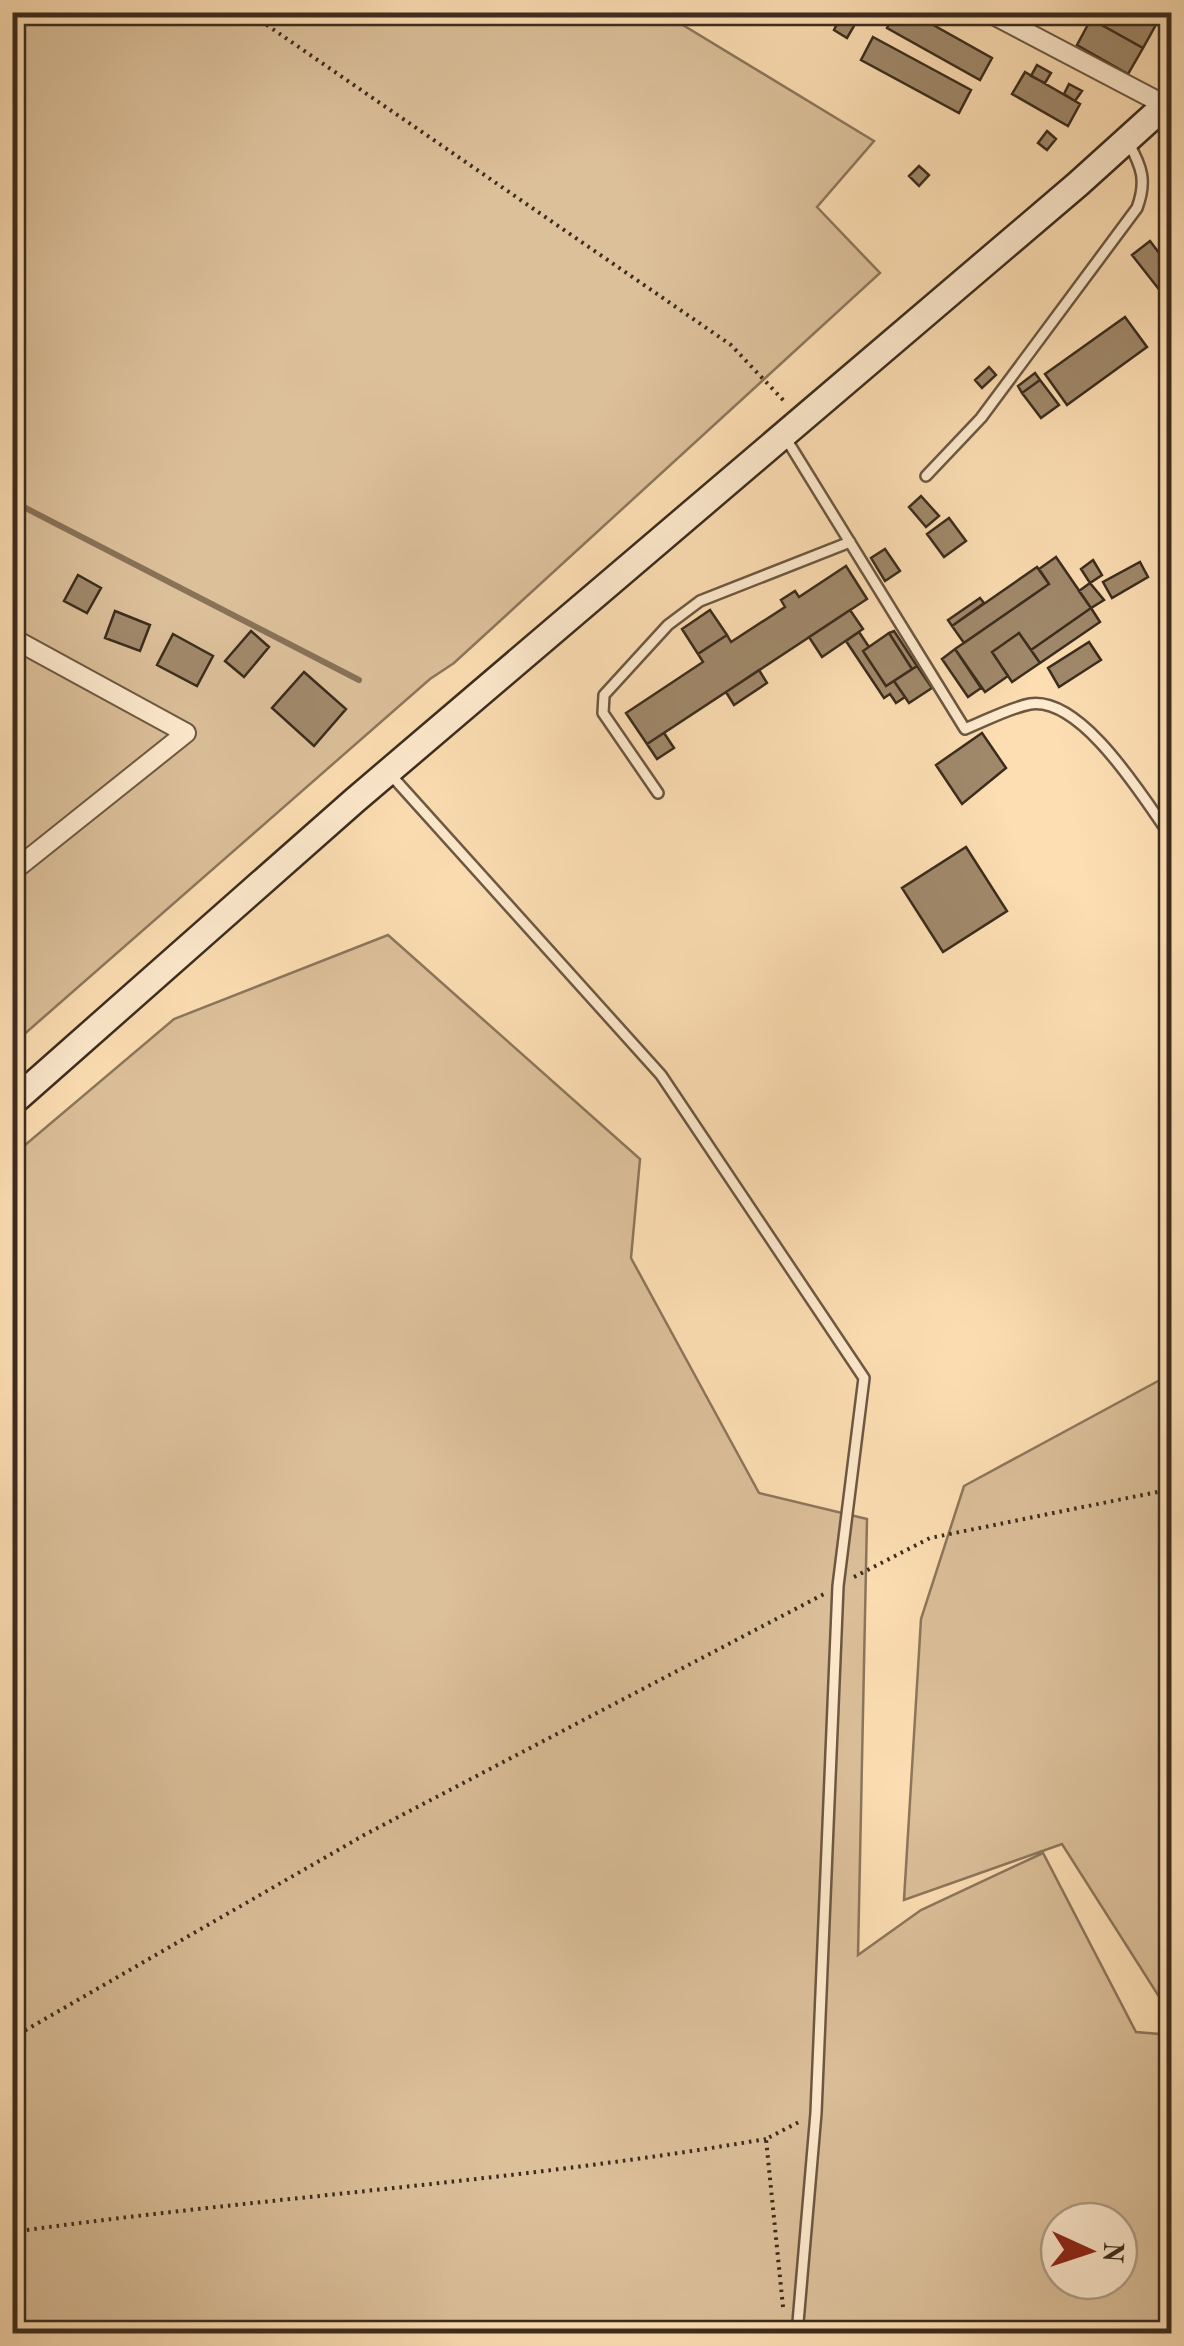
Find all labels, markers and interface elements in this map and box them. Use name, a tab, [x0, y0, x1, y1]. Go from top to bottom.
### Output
north arrow	[1039, 2201, 1139, 2301]
text: N	[1096, 2241, 1126, 2264]

